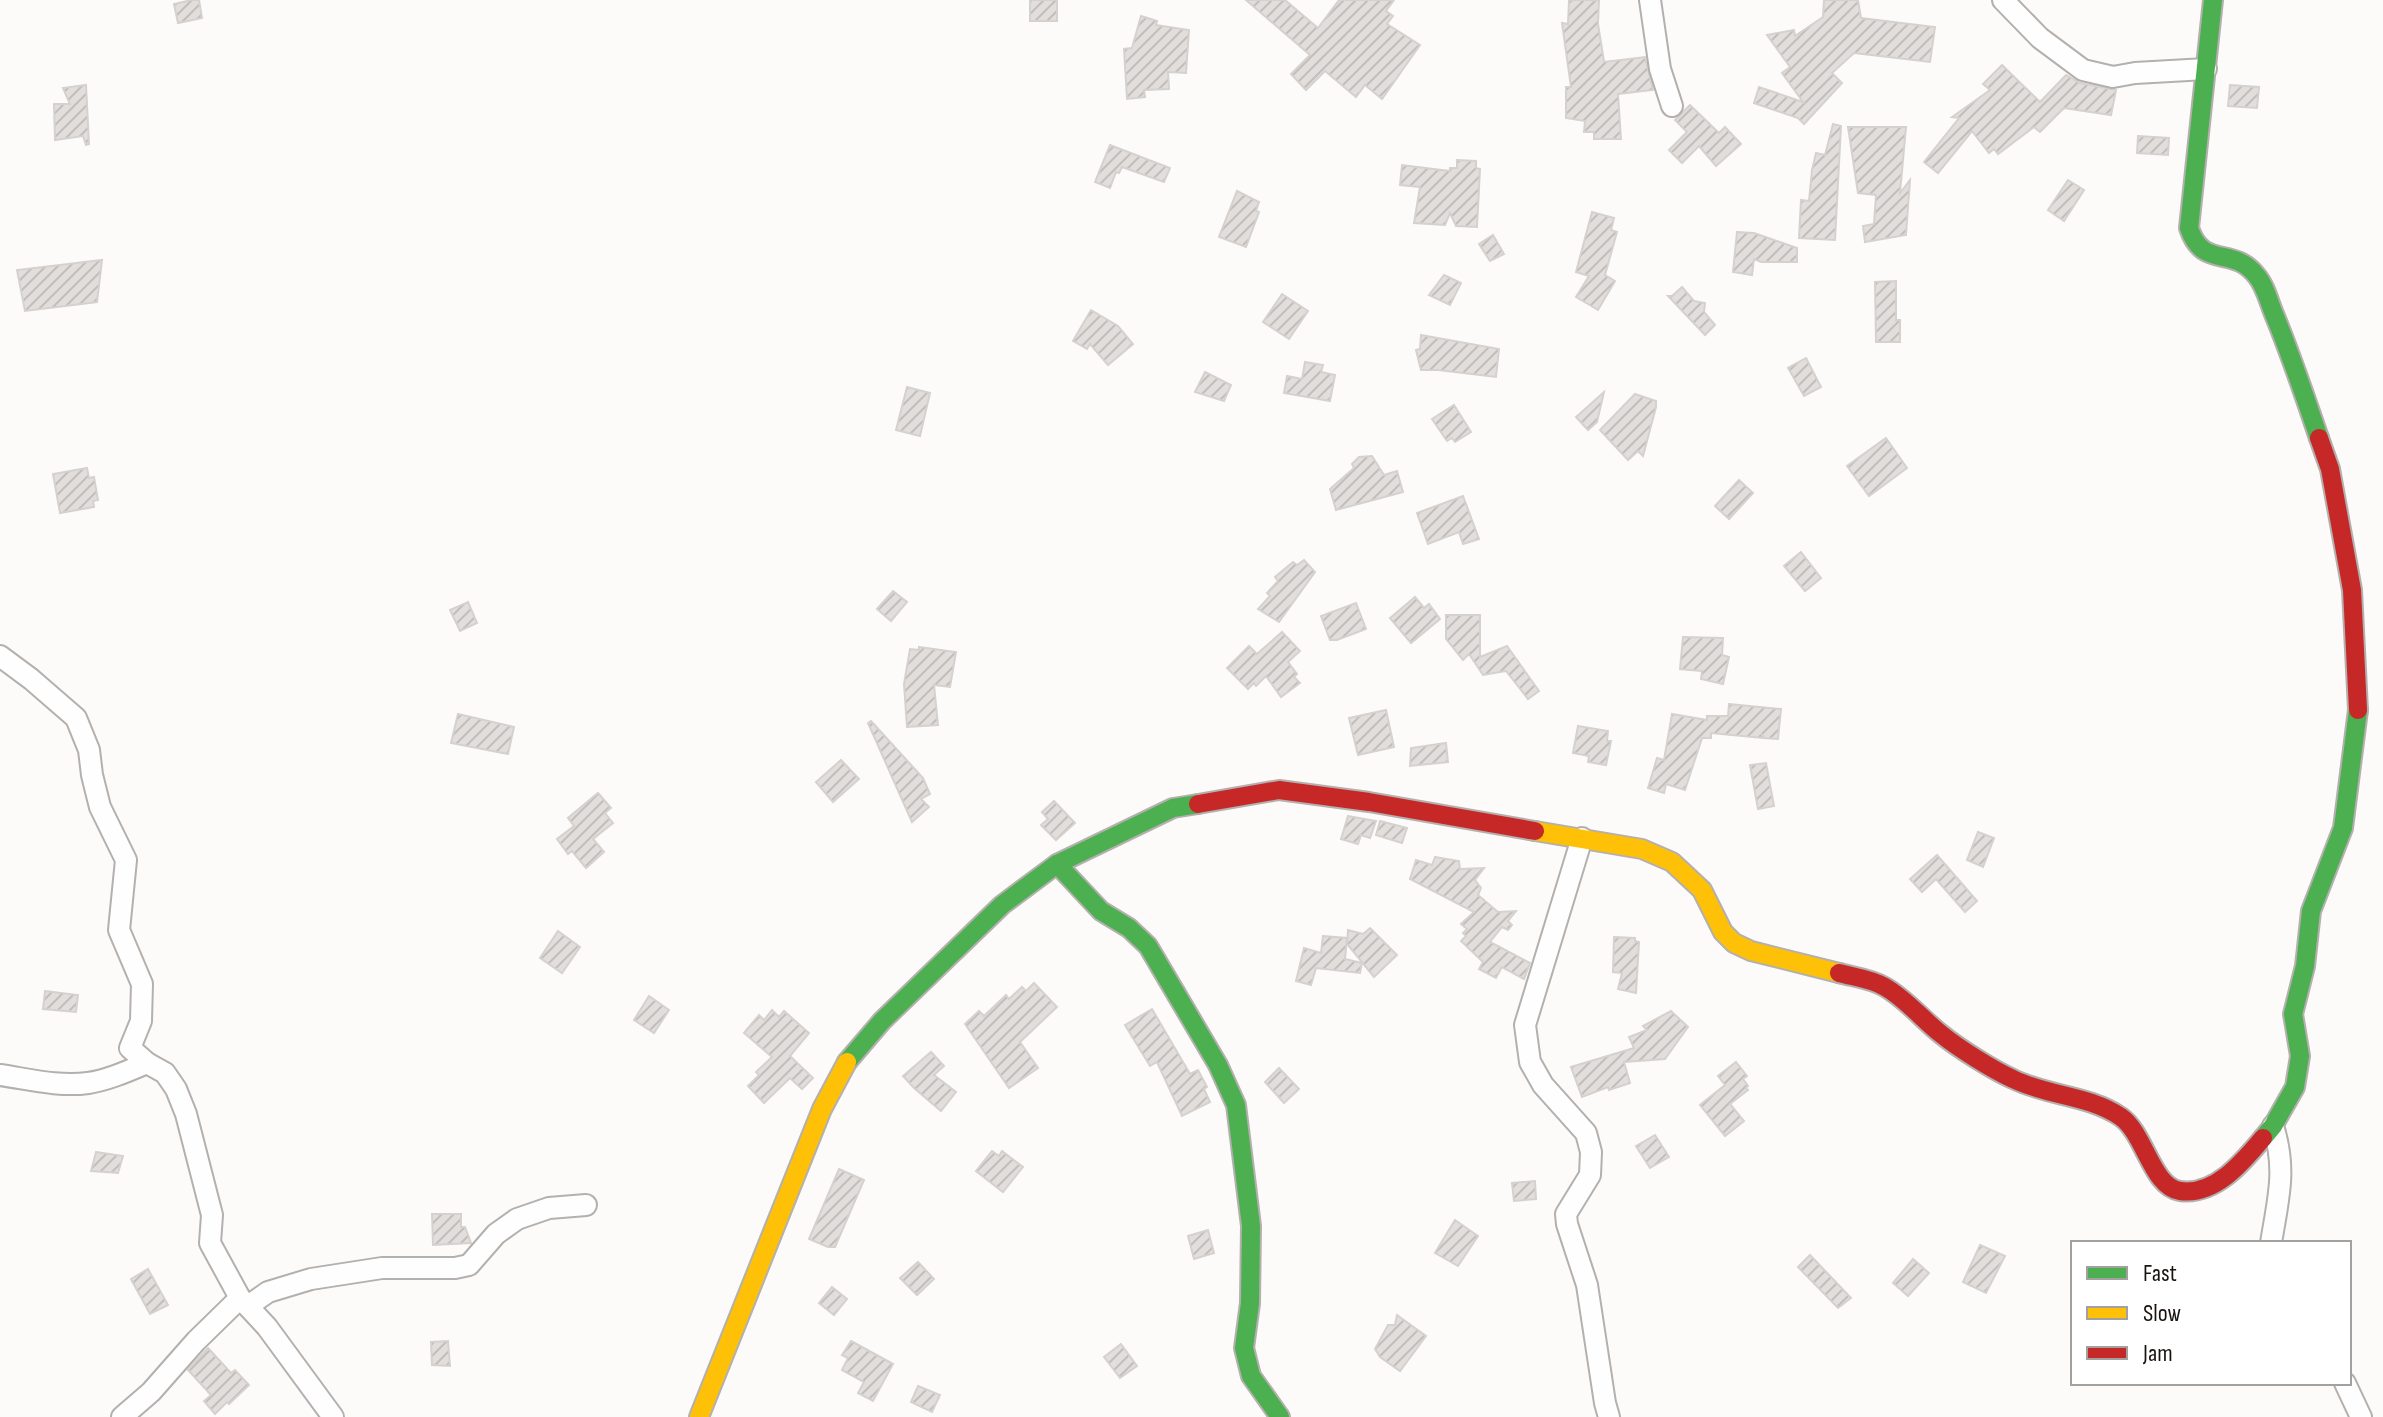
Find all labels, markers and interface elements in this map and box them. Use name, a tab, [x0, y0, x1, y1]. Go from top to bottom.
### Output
legend	[2071, 1241, 2351, 1385]
text: Fast	[2143, 1259, 2177, 1288]
text: Slow	[2143, 1299, 2181, 1328]
text: Jam	[2142, 1339, 2173, 1368]

